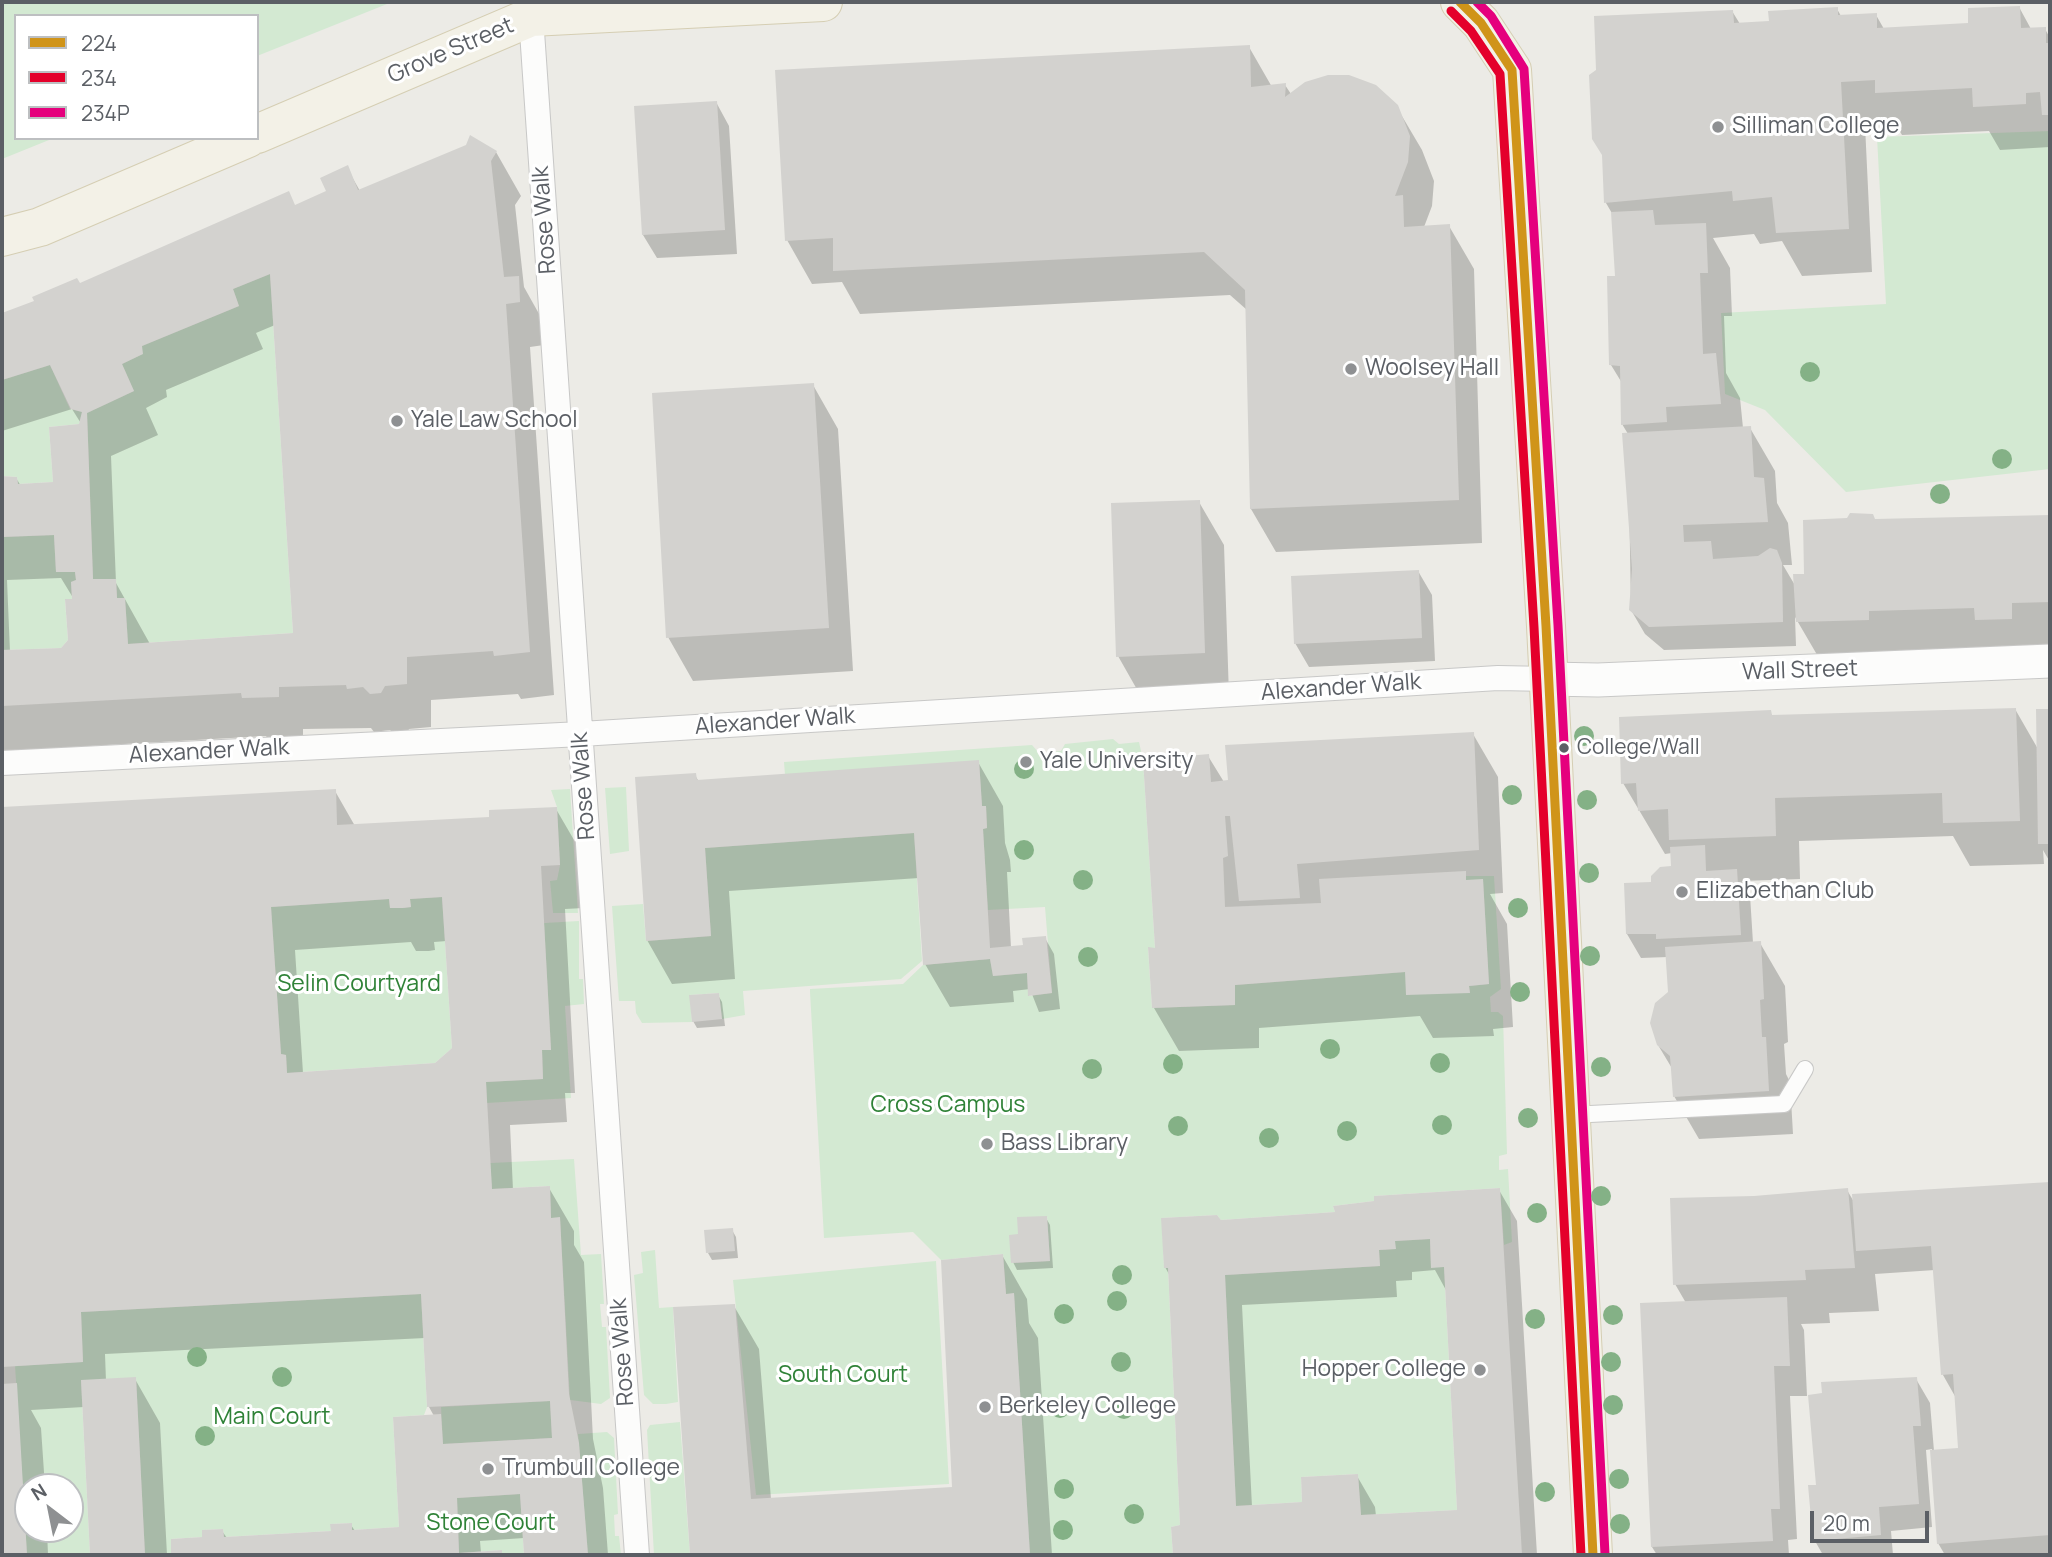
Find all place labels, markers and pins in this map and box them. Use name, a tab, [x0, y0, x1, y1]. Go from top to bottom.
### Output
place label: Silliman College	[1732, 113, 1900, 141]
marker: Silliman College	[1710, 119, 1726, 135]
place label: Woolsey Hall	[1365, 355, 1499, 383]
marker: Woolsey Hall	[1343, 361, 1359, 377]
place label: Yale Law School	[411, 407, 578, 435]
marker: Yale Law School	[389, 413, 405, 429]
place label: College/Wall	[1577, 735, 1700, 761]
marker: College/Wall	[1557, 741, 1571, 755]
place label: Yale University	[1040, 748, 1193, 776]
marker: Yale University	[1018, 754, 1034, 770]
place label: Elizabethan Club	[1696, 878, 1874, 906]
marker: Elizabethan Club	[1674, 884, 1690, 900]
place label: Bass Library	[1001, 1130, 1128, 1158]
marker: Bass Library	[979, 1136, 995, 1152]
place label: Hopper College	[1302, 1356, 1466, 1384]
marker: Hopper College	[1472, 1362, 1488, 1378]
place label: Berkeley College	[999, 1393, 1176, 1421]
marker: Berkeley College	[977, 1399, 993, 1415]
place label: Trumbull College	[502, 1455, 680, 1483]
marker: Trumbull College	[480, 1461, 496, 1477]

